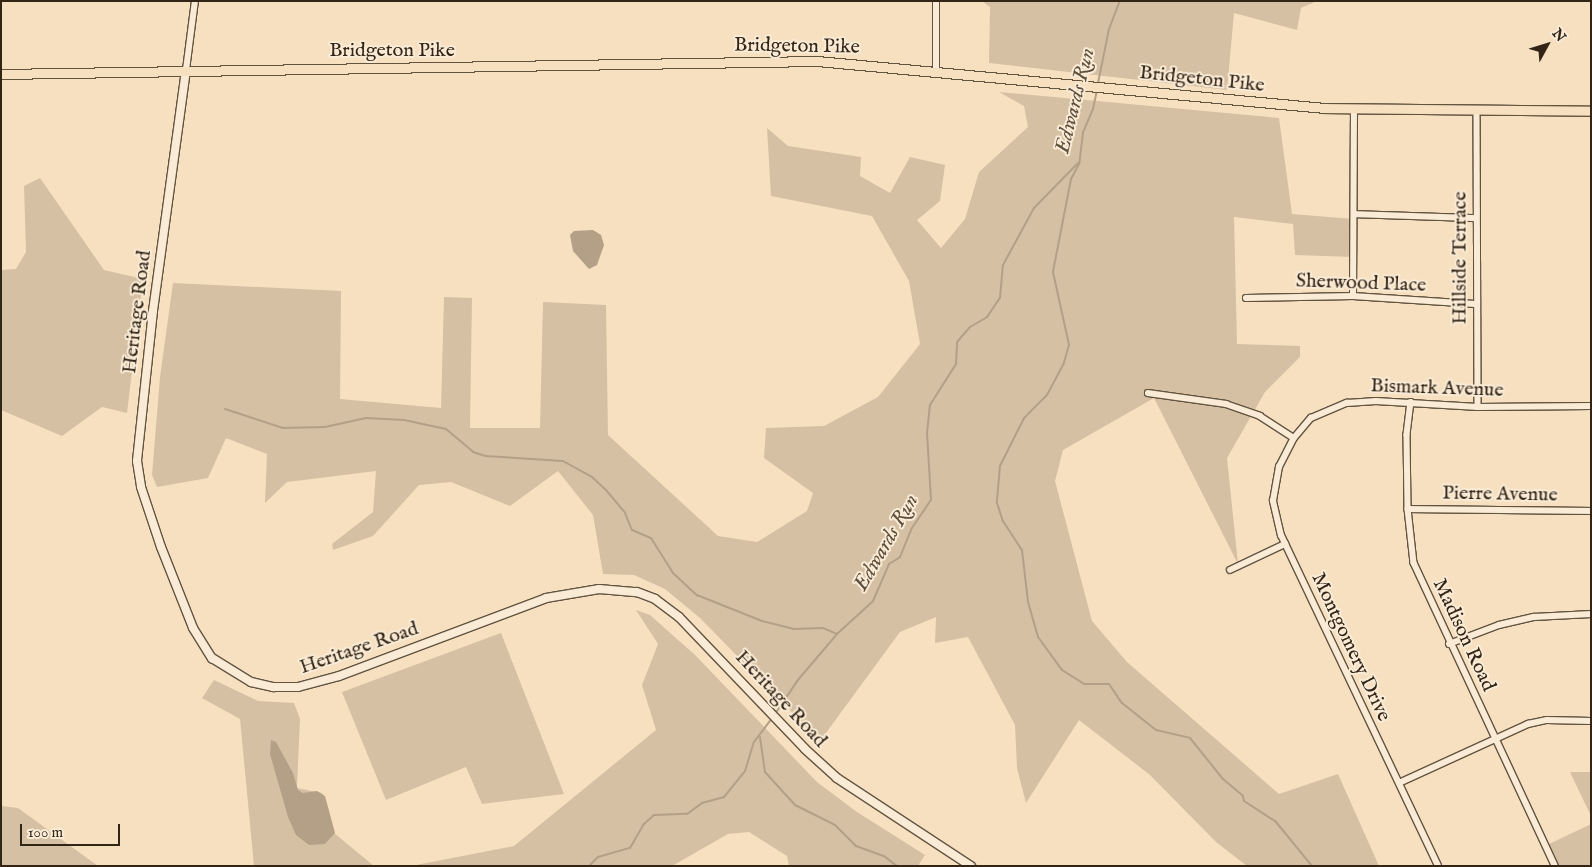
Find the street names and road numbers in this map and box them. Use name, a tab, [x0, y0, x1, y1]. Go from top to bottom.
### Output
street label: Bridgeton Pike	[734, 33, 860, 59]
street label: Bridgeton Pike	[329, 38, 455, 62]
street label: Bridgeton Pike	[1138, 60, 1266, 98]
street label: Hillside Terrace	[1448, 191, 1472, 325]
street label: Heritage Road	[118, 249, 156, 375]
street label: Sherwood Place	[1295, 269, 1427, 297]
street label: Bismark Avenue	[1370, 374, 1504, 402]
street label: Pierre Avenue	[1442, 481, 1558, 507]
street label: Montgomery Drive	[1306, 569, 1396, 725]
street label: Madison Road	[1427, 575, 1501, 695]
street label: Heritage Road	[297, 616, 421, 680]
street label: Heritage Road	[730, 646, 832, 752]

